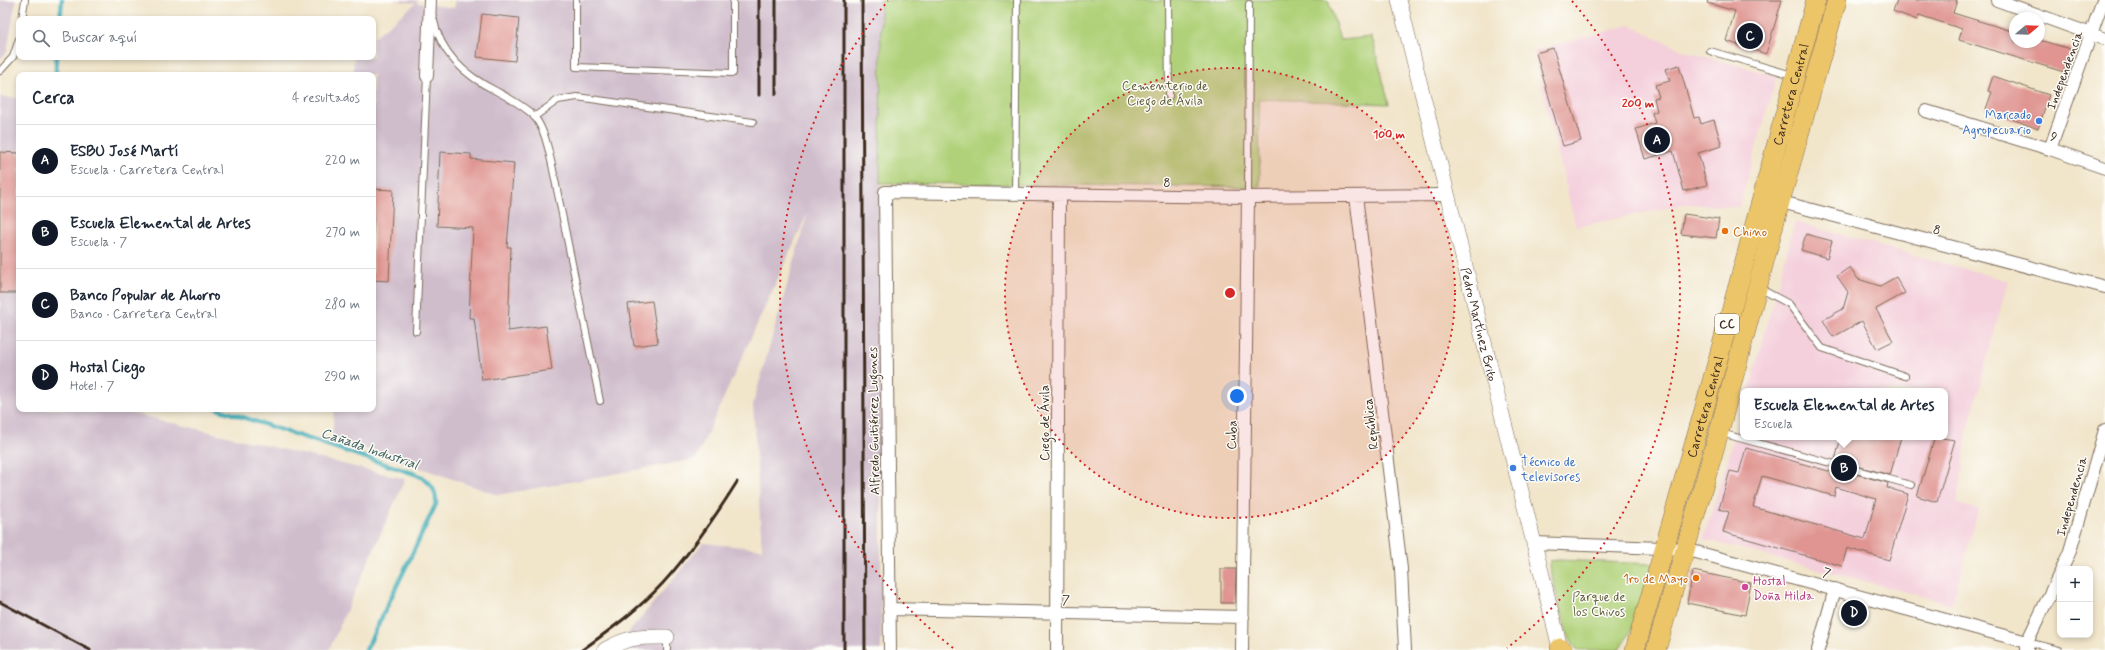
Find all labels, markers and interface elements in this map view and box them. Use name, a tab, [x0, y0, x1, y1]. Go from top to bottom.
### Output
north arrow	[2009, 12, 2045, 48]
search box	[16, 16, 376, 60]
pin: C	[1737, 21, 1763, 51]
icon: search	[30, 27, 52, 49]
text: Buscar aquí	[62, 28, 137, 48]
street label: Independencia	[2043, 29, 2088, 112]
street label: Carretera Central	[1770, 42, 1814, 147]
park label: Cementerio de Ciego de Ávila	[1122, 78, 1208, 112]
text: Cerca	[32, 87, 75, 109]
text: 4 resultados	[292, 90, 360, 107]
text: 200 m	[1622, 96, 1655, 112]
place label: Marcado Agropecuario	[1962, 107, 2031, 139]
marker: Marcado Agropecuario	[2034, 116, 2044, 126]
pin: A	[1644, 125, 1670, 155]
text: 100 m	[1373, 127, 1406, 143]
street label: 9	[2048, 128, 2059, 146]
text: ESBU José Martí	[70, 142, 179, 162]
text: A	[41, 152, 49, 169]
text: 220 m	[325, 152, 360, 169]
text: Escuela · Carretera Central	[70, 162, 224, 179]
street label: 8	[1163, 175, 1171, 192]
text: Escuela Elemental de Artes	[70, 214, 251, 234]
street label: 8	[1931, 221, 1942, 240]
text: B	[41, 224, 49, 241]
text: 270 m	[325, 224, 360, 241]
place label: Chino	[1733, 224, 1767, 241]
marker: Chino	[1720, 226, 1730, 236]
text: Escuela · 7	[70, 234, 127, 251]
street label: Pedro Martínez Brito	[1456, 266, 1500, 383]
text: Banco Popular de Ahorro	[70, 286, 220, 306]
centre of rings	[1223, 286, 1237, 300]
text: C	[40, 296, 50, 313]
text: 280 m	[325, 296, 360, 313]
text: Banco · Carretera Central	[70, 306, 217, 323]
road number: CC	[1715, 314, 1739, 334]
street label: Alfredo Guitiérrez Lugones	[865, 346, 886, 495]
street label: Carretera Central	[1684, 354, 1728, 460]
text: Hostal Ciego	[70, 358, 145, 378]
text: D	[41, 368, 49, 385]
text: 290 m	[324, 368, 360, 385]
text: Hotel · 7	[70, 378, 114, 395]
street label: Ciego de Ávila	[1036, 385, 1056, 461]
your location	[1227, 386, 1247, 406]
popup	[1740, 388, 1948, 440]
text: Escuela Elemental de Artes	[1754, 396, 1934, 416]
street label: República	[1360, 397, 1383, 450]
text: Escuela	[1754, 416, 1793, 433]
street label: Cuba	[1224, 420, 1241, 450]
water label: Cañada Industrial	[319, 424, 422, 475]
pin: B	[1831, 453, 1857, 483]
place label: Técnico de televisores	[1520, 454, 1580, 486]
street label: Independencia	[2053, 454, 2092, 538]
marker: Técnico de televisores	[1508, 463, 1518, 473]
street label: 7	[1821, 564, 1833, 583]
map controls	[2057, 566, 2093, 638]
button: +	[2057, 566, 2093, 602]
place label: 1ro de Mayo	[1623, 571, 1688, 588]
marker: 1ro de Mayo	[1691, 573, 1701, 583]
place label: Hostal Doña Hilda	[1753, 573, 1814, 605]
marker: Hostal Doña Hilda	[1740, 582, 1750, 592]
park label: Parque de los Chivos	[1572, 589, 1626, 621]
street label: 7	[1062, 592, 1070, 609]
pin: D	[1841, 598, 1867, 628]
button: −	[2057, 602, 2093, 638]

